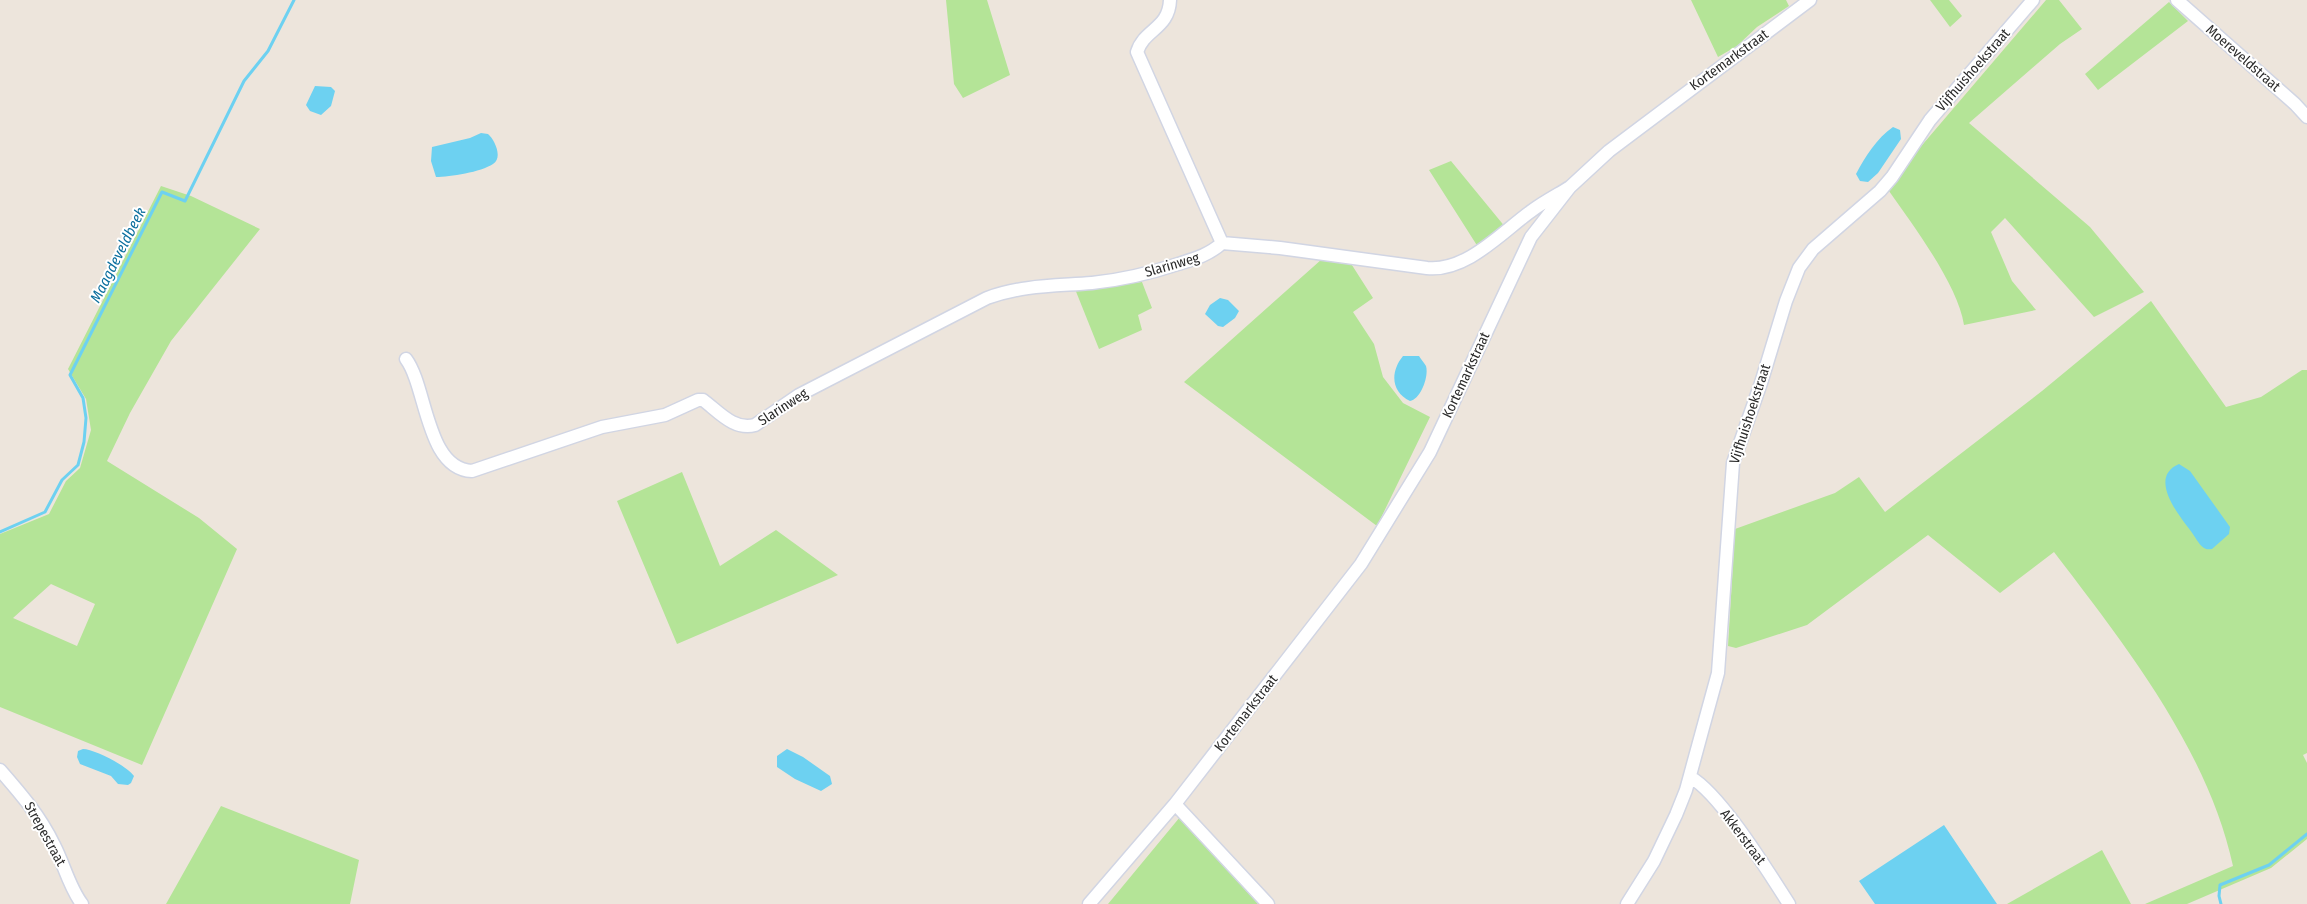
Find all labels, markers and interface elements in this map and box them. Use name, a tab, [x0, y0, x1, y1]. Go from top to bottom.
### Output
street label: Moereveldstraat	[2202, 21, 2284, 95]
street label: Vijfhuishoekstraat	[1932, 25, 2014, 115]
street label: Kortemarkstraat	[1686, 26, 1772, 94]
water label: Maagdeveldbeek	[86, 204, 150, 305]
street label: Slarinweg	[1143, 249, 1202, 281]
street label: Kortemarkstraat	[1439, 329, 1494, 421]
street label: Vijfhuishoekstraat	[1726, 362, 1774, 466]
street label: Slarinweg	[755, 384, 811, 429]
street label: Kortemarkstraat	[1211, 671, 1282, 755]
street label: Strepestraat	[20, 799, 70, 869]
street label: Akkerstraat	[1717, 806, 1770, 868]

